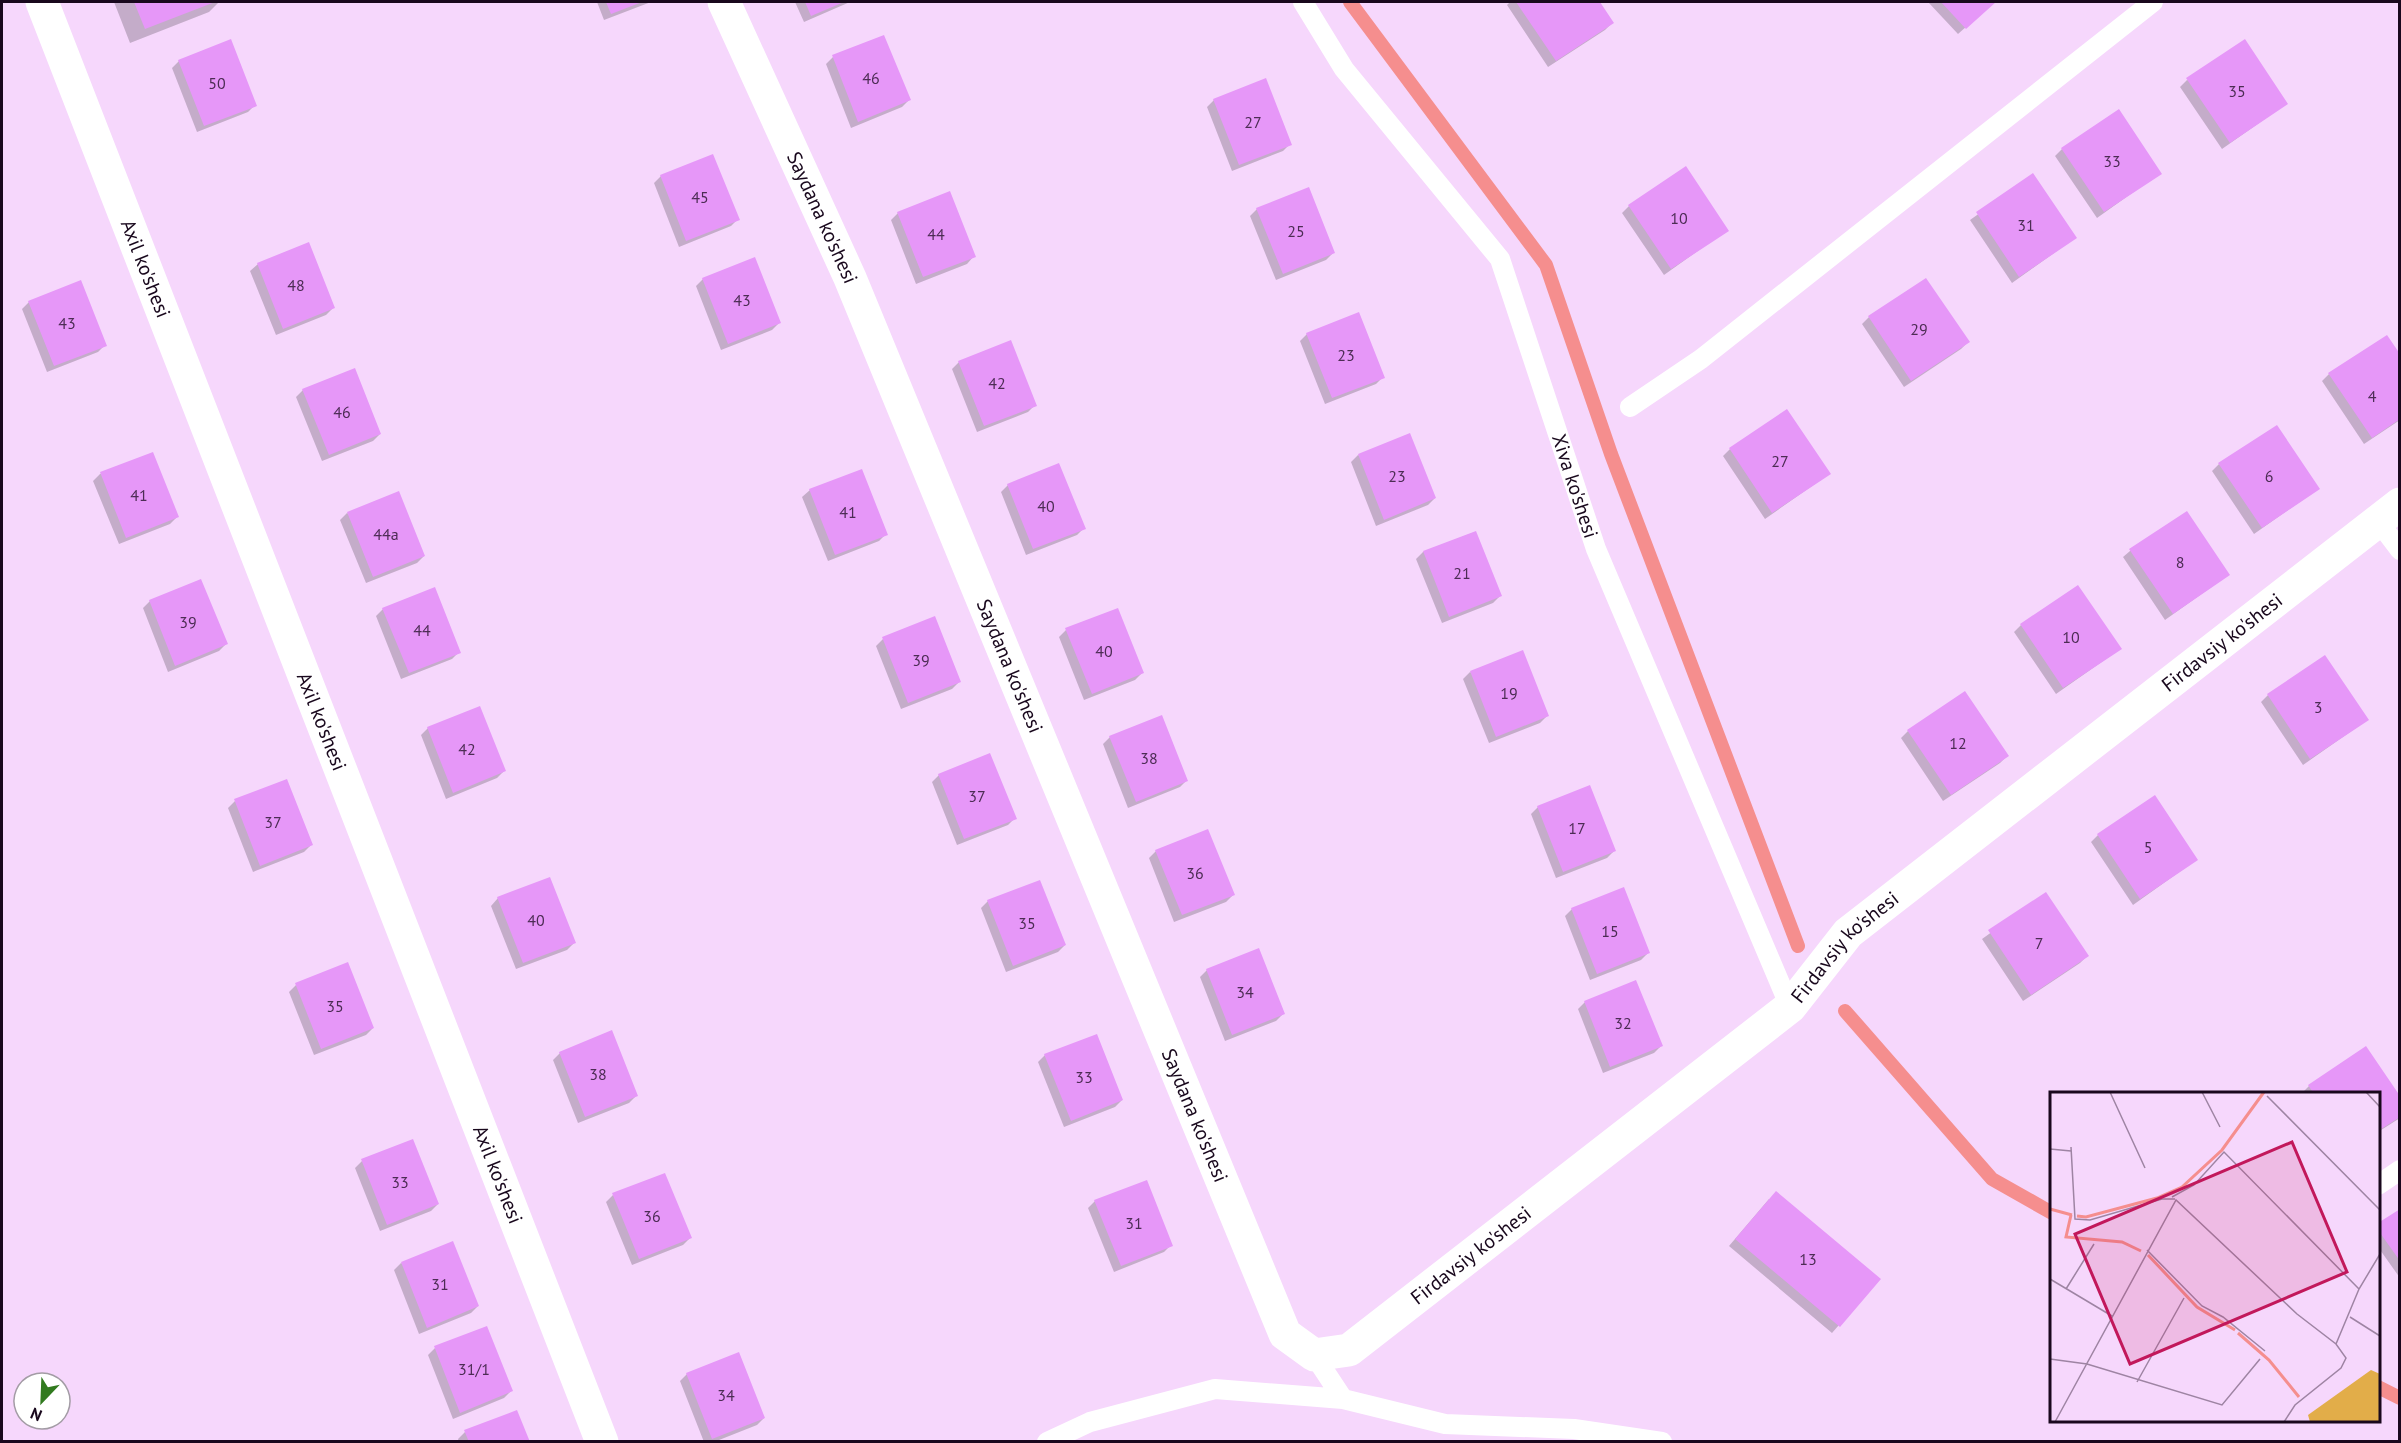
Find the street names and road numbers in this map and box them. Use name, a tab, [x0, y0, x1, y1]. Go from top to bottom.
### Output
street label: Saydana ko'shesi	[781, 147, 864, 287]
street label: Axil ko'shesi	[115, 216, 177, 321]
street label: Xiva ko'shesi	[1546, 431, 1604, 541]
street label: Firdavsiy ko'shesi	[2156, 587, 2288, 697]
street label: Saydana ko'shesi	[971, 595, 1049, 737]
street label: Axil ko'shesi	[291, 669, 353, 774]
street label: Firdavsiy ko'shesi	[1785, 885, 1904, 1008]
street label: Saydana ko'shesi	[1156, 1045, 1234, 1186]
street label: Axil ko'shesi	[467, 1122, 529, 1227]
street label: Firdavsiy ko'shesi	[1405, 1200, 1536, 1310]

